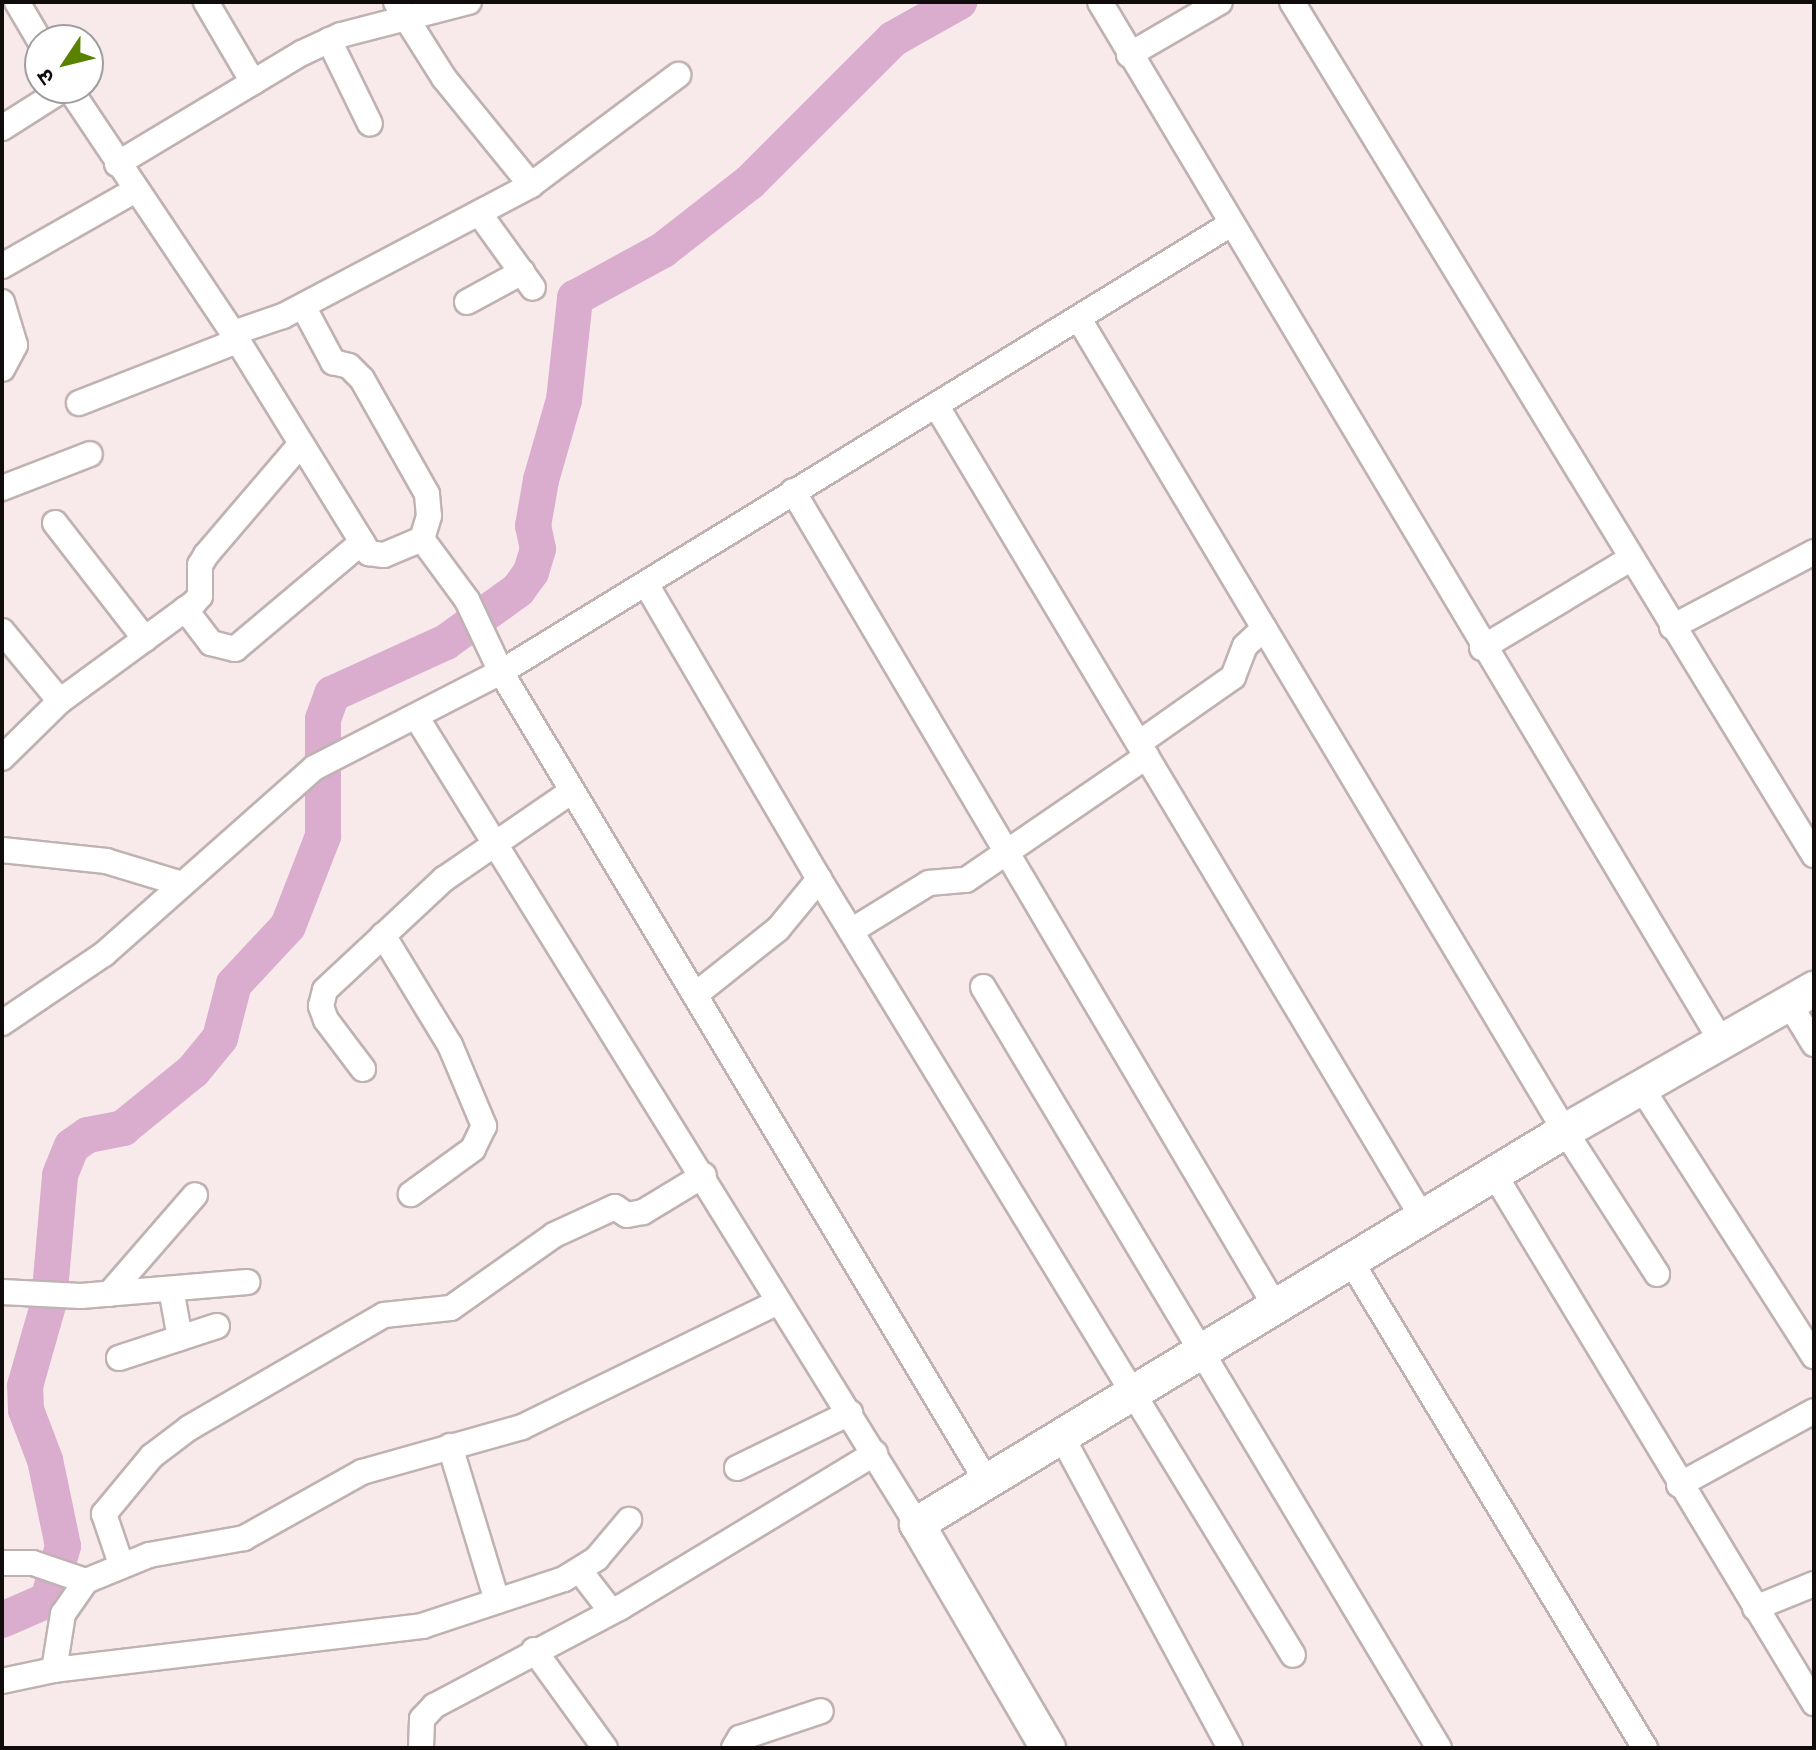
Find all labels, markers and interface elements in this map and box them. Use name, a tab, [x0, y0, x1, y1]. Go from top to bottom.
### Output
north arrow	[24, 24, 104, 104]
text: उ	[31, 64, 60, 90]

